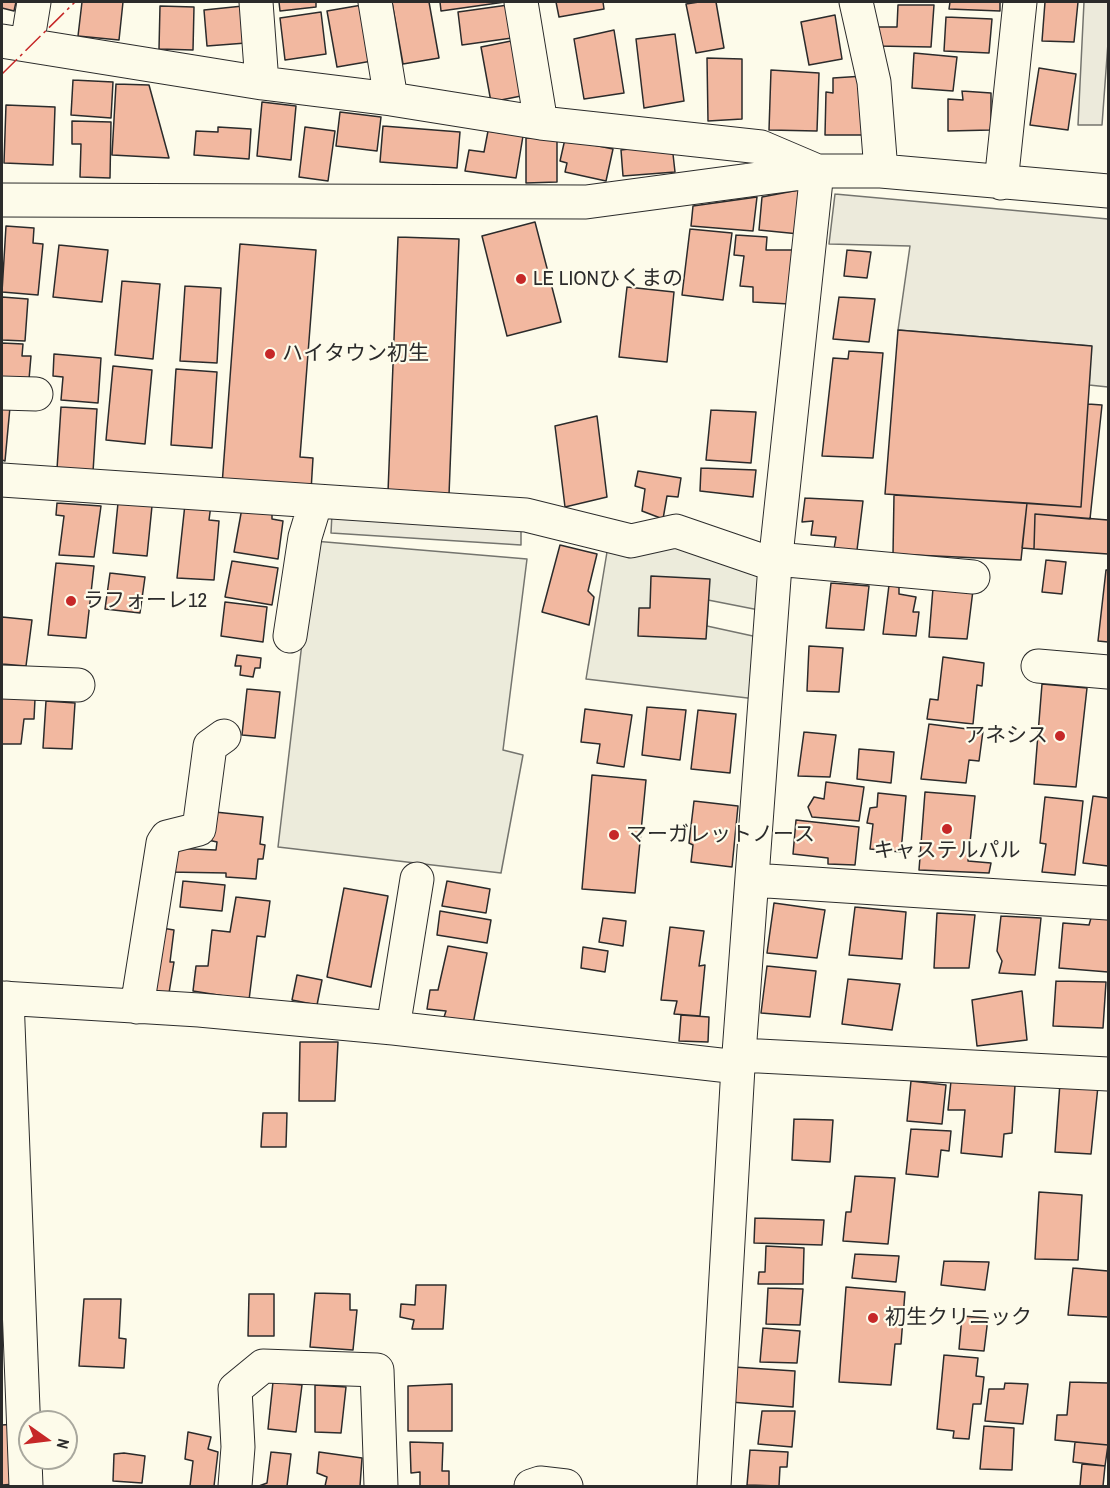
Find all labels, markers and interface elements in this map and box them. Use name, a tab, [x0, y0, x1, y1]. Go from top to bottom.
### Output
place label: LE LIONひくまの	[533, 266, 683, 292]
marker: LE LIONひくまの	[514, 272, 528, 286]
place label: ハイタウン初生	[282, 341, 429, 367]
marker: ハイタウン初生	[263, 347, 277, 361]
place label: ラフォーレ12	[83, 588, 207, 614]
marker: ラフォーレ12	[64, 594, 78, 608]
place label: アネシス	[964, 723, 1048, 749]
marker: アネシス	[1053, 729, 1067, 743]
place label: マーガレットノース	[626, 822, 815, 848]
marker: キャステルパル	[940, 822, 954, 836]
marker: マーガレットノース	[607, 828, 621, 842]
place label: キャステルパル	[874, 838, 1020, 864]
place label: 初生クリニック	[885, 1305, 1032, 1331]
marker: 初生クリニック	[866, 1311, 880, 1325]
north arrow	[18, 1410, 78, 1470]
text: N	[52, 1437, 75, 1451]

